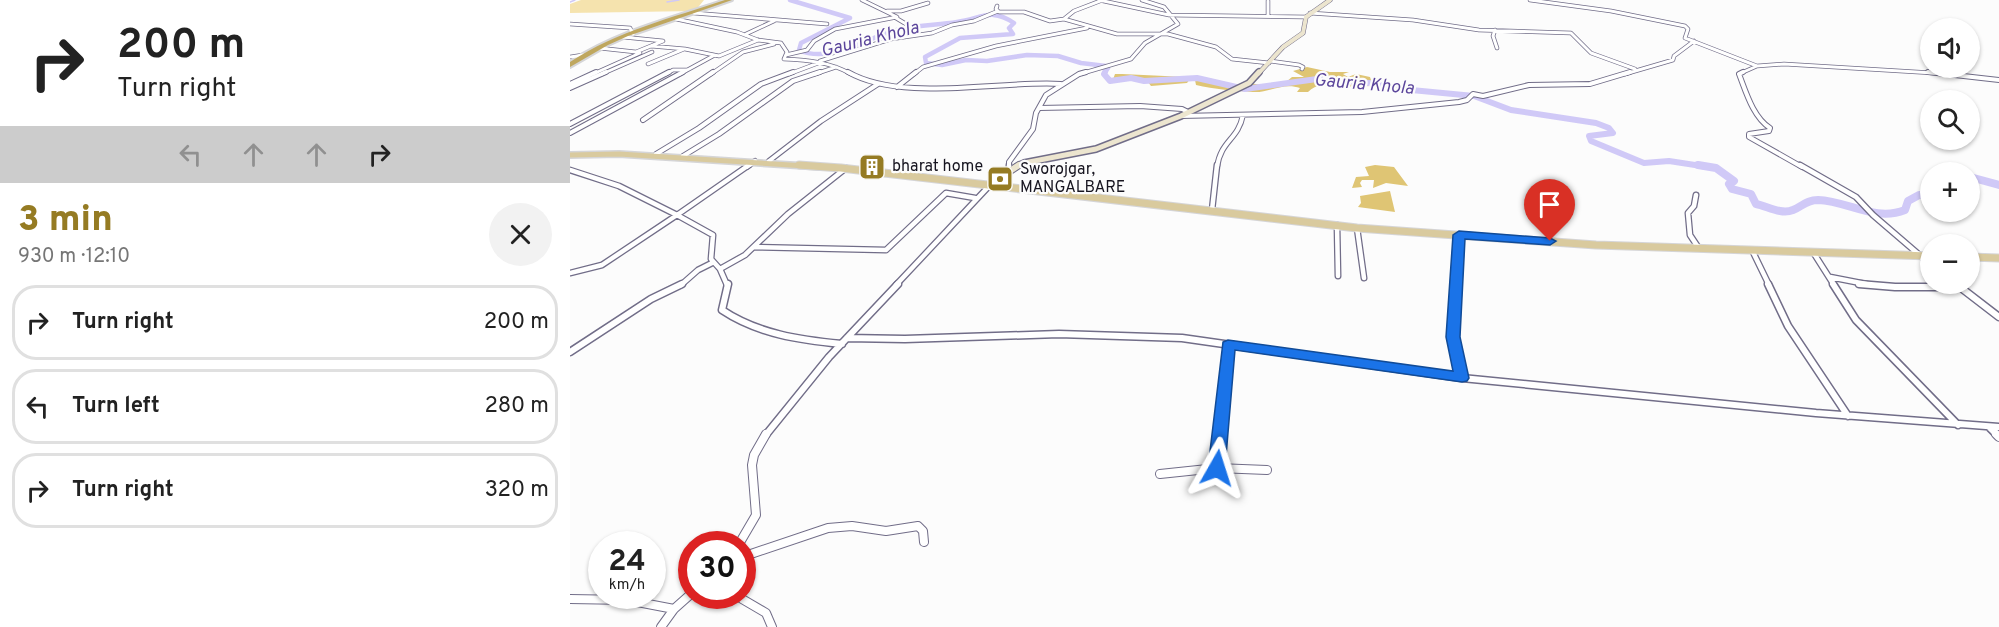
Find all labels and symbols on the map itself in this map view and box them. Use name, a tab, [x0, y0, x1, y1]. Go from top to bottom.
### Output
water label: Gauria Khola	[819, 17, 922, 63]
water label: Gauria Khola	[1313, 69, 1416, 101]
building icon: bharat home	[857, 152, 887, 182]
place label: bharat home	[892, 157, 983, 177]
place label: Sworojgar, MANGALBARE	[1020, 160, 1125, 198]
bank icon: Sworojgar, MANGALBARE	[985, 164, 1015, 194]
pin	[1524, 179, 1575, 241]
position arrow	[1185, 436, 1249, 500]
speed limit sign: 30	[678, 531, 756, 609]

